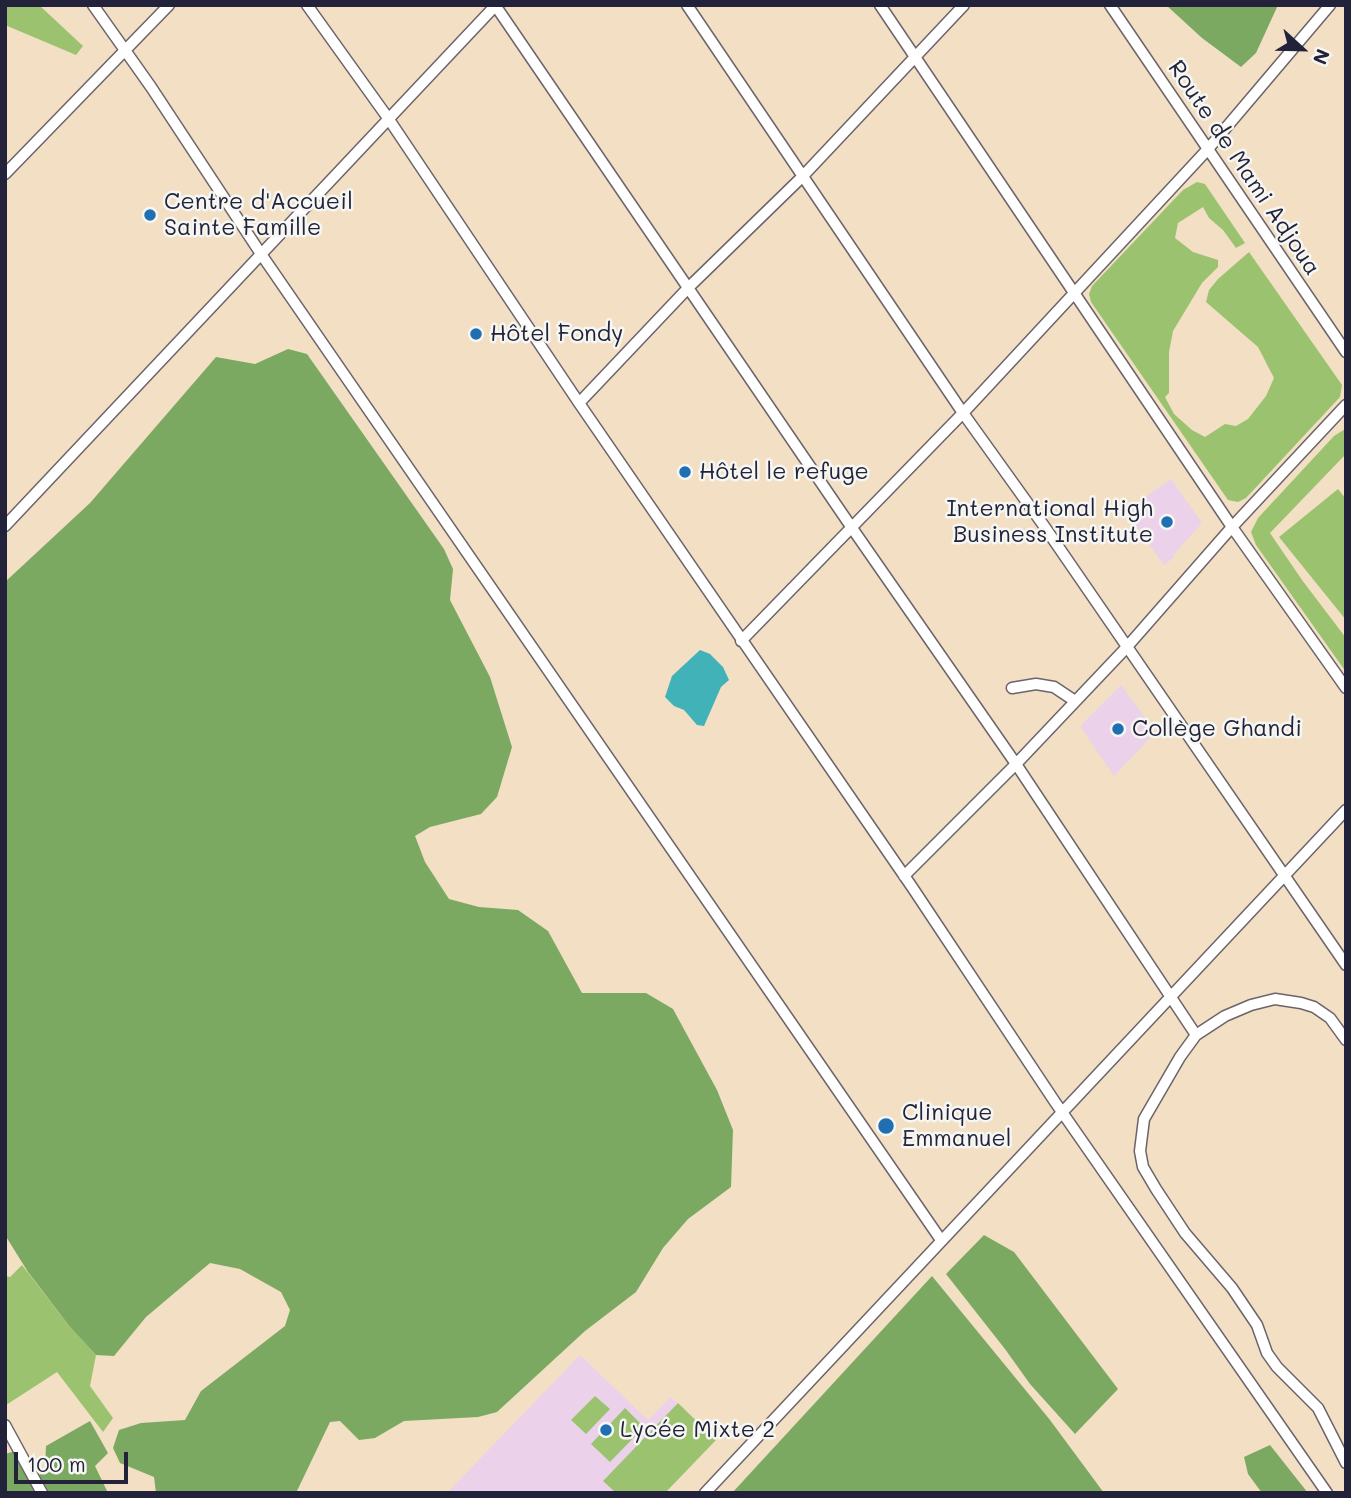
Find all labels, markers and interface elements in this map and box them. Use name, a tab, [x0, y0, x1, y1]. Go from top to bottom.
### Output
north arrow	[1267, 14, 1337, 84]
text: N	[1308, 46, 1336, 68]
street label: Route de Mami Adjoua	[1162, 55, 1326, 281]
place label: Centre d'Accueil Sainte Famille	[164, 188, 353, 242]
marker: Centre d'Accueil Sainte Famille	[142, 207, 158, 223]
place label: Hôtel Fondy	[490, 320, 623, 348]
marker: Hôtel Fondy	[468, 326, 484, 342]
place label: Hôtel le refuge	[699, 458, 869, 486]
marker: Hôtel le refuge	[677, 464, 693, 480]
place label: International High Business Institute	[946, 495, 1153, 549]
marker: International High Business Institute	[1159, 514, 1175, 530]
place label: Collège Ghandi	[1132, 715, 1302, 743]
marker: Collège Ghandi	[1110, 721, 1126, 737]
place label: Clinique Emmanuel	[902, 1099, 1012, 1153]
marker: Clinique Emmanuel	[876, 1116, 896, 1136]
place label: Lycée Mixte 2	[620, 1416, 775, 1444]
marker: Lycée Mixte 2	[598, 1422, 614, 1438]
scale bar	[18, 1438, 131, 1482]
text: 100 m	[27, 1450, 86, 1477]

